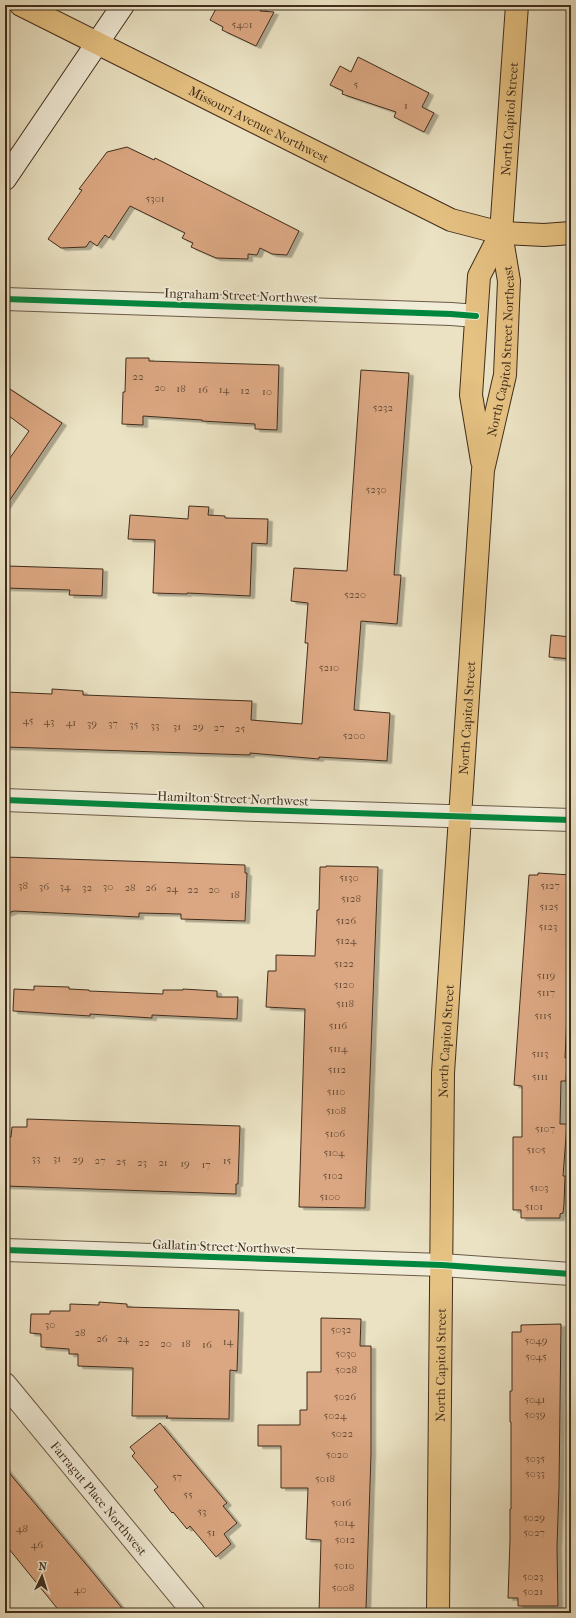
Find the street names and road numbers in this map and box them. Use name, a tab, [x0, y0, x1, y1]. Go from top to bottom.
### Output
street label: North Capitol Street	[498, 61, 521, 176]
street label: Missouri Avenue Northwest	[186, 83, 332, 166]
street label: North Capitol Street Northeast	[484, 264, 517, 438]
street label: Ingraham Street Northwest	[164, 285, 318, 306]
street label: North Capitol Street	[456, 660, 478, 775]
street label: Hamilton Street Northwest	[157, 788, 309, 809]
street label: North Capitol Street	[436, 983, 457, 1098]
street label: Gallatin Street Northwest	[152, 1237, 296, 1257]
street label: North Capitol Street	[433, 1308, 449, 1422]
street label: Farragut Place Northwest	[47, 1438, 150, 1559]

